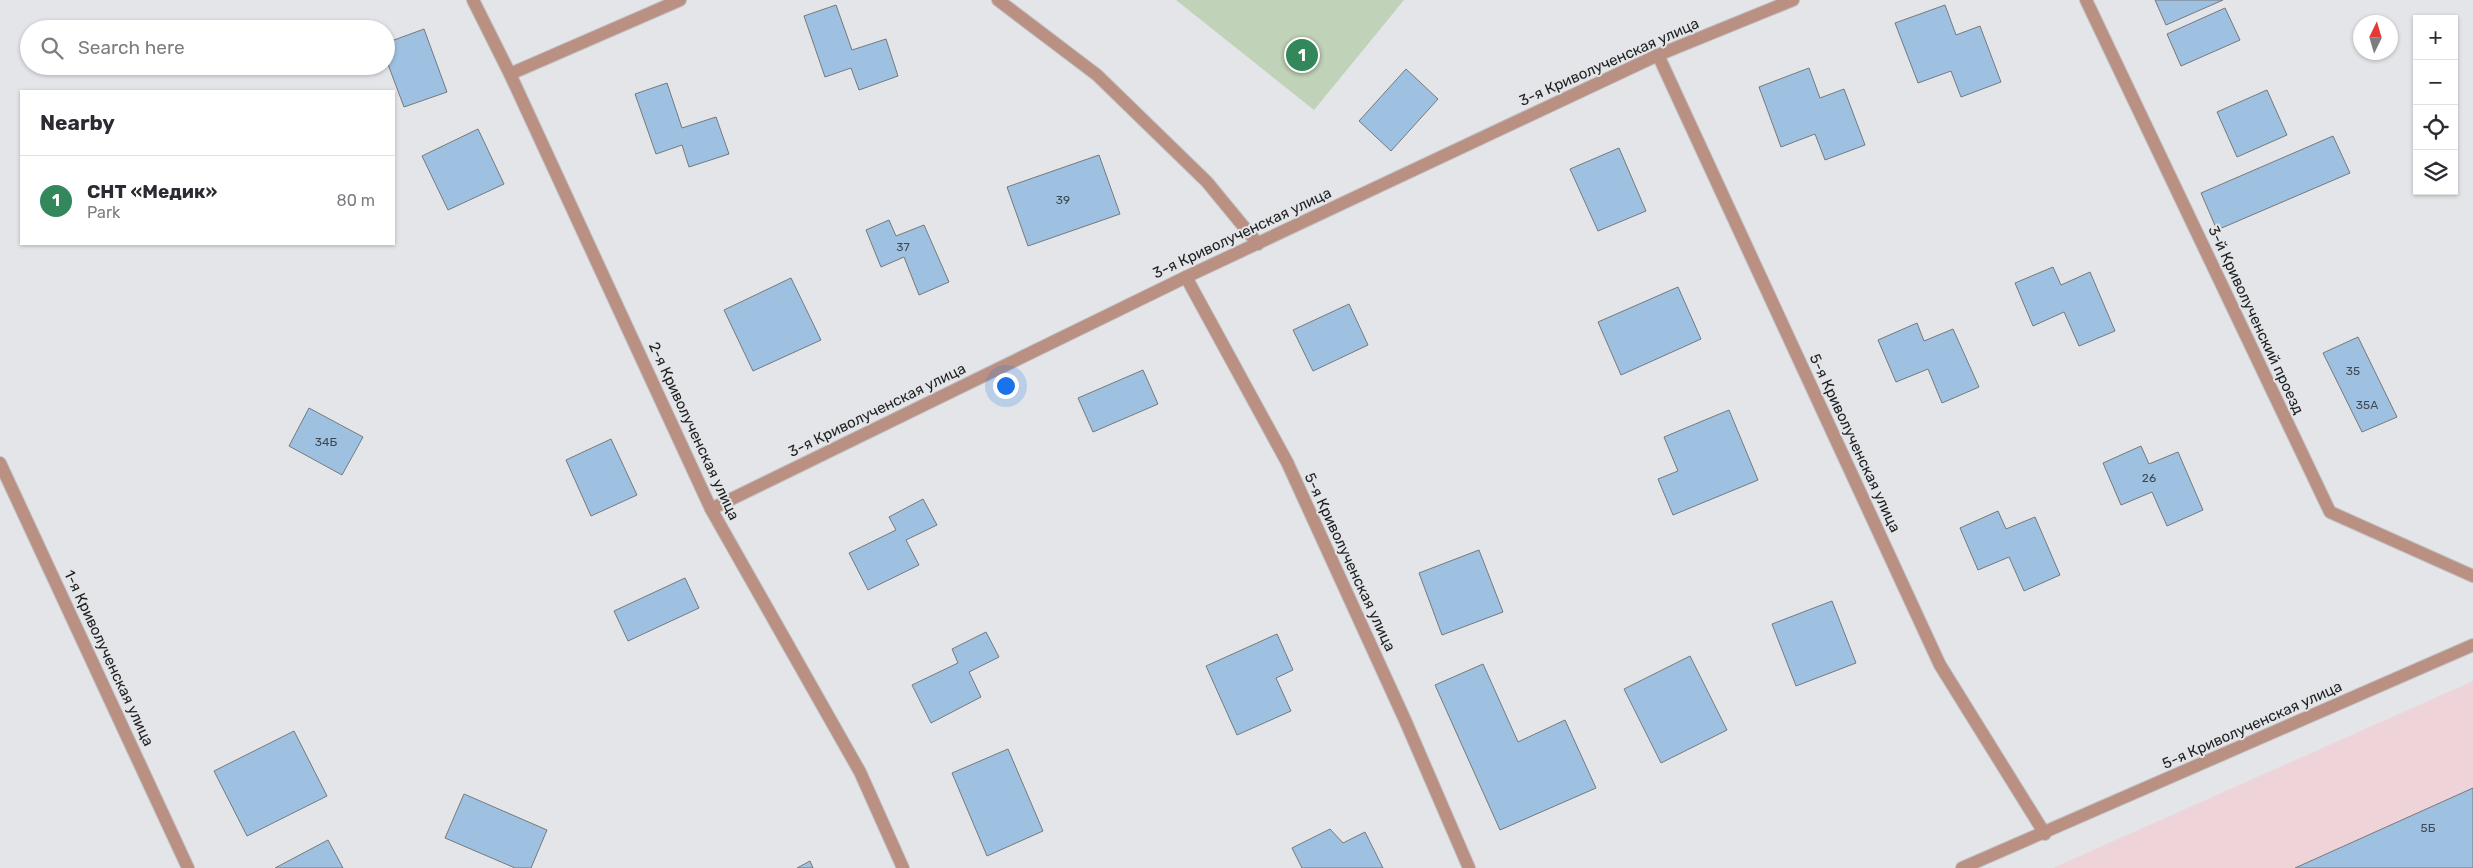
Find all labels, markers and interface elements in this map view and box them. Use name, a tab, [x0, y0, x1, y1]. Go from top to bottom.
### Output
street label: 3-я Криволученская улица	[1516, 14, 1702, 110]
north arrow	[2353, 15, 2398, 60]
map controls	[2413, 15, 2458, 195]
button: +	[2413, 15, 2458, 60]
search box	[20, 20, 395, 75]
icon: search	[38, 34, 66, 62]
text: Search here	[78, 36, 185, 59]
pin: 1	[1286, 36, 1318, 74]
button: −	[2413, 60, 2458, 105]
button: locate	[2413, 105, 2458, 150]
text: Nearby	[40, 110, 115, 135]
button: layers	[2413, 150, 2458, 195]
text: СНТ «Медик»	[87, 180, 217, 203]
street label: 3-я Криволученская улица	[1150, 184, 1334, 282]
text: 1	[52, 191, 60, 210]
text: 80 m	[337, 191, 375, 210]
house number: 39	[1056, 193, 1070, 207]
text: Park	[87, 203, 120, 222]
street label: 3-й Криволученский проезд	[2204, 223, 2308, 417]
house number: 37	[896, 240, 910, 254]
street label: 2-я Криволученская улица	[645, 339, 743, 523]
street label: 5-я Криволученская улица	[1806, 351, 1904, 535]
street label: 3-я Криволученская улица	[785, 359, 969, 461]
house number: 35	[2346, 364, 2360, 378]
your location	[993, 373, 1019, 399]
house number: 35А	[2356, 398, 2378, 412]
house number: 34Б	[315, 435, 337, 449]
street label: 5-я Криволученская улица	[1301, 470, 1399, 654]
house number: 26	[2142, 471, 2156, 485]
street label: 1-я Криволученская улица	[60, 567, 158, 749]
street label: 5-я Криволученская улица	[2159, 677, 2345, 773]
house number: 5Б	[2421, 821, 2436, 835]

